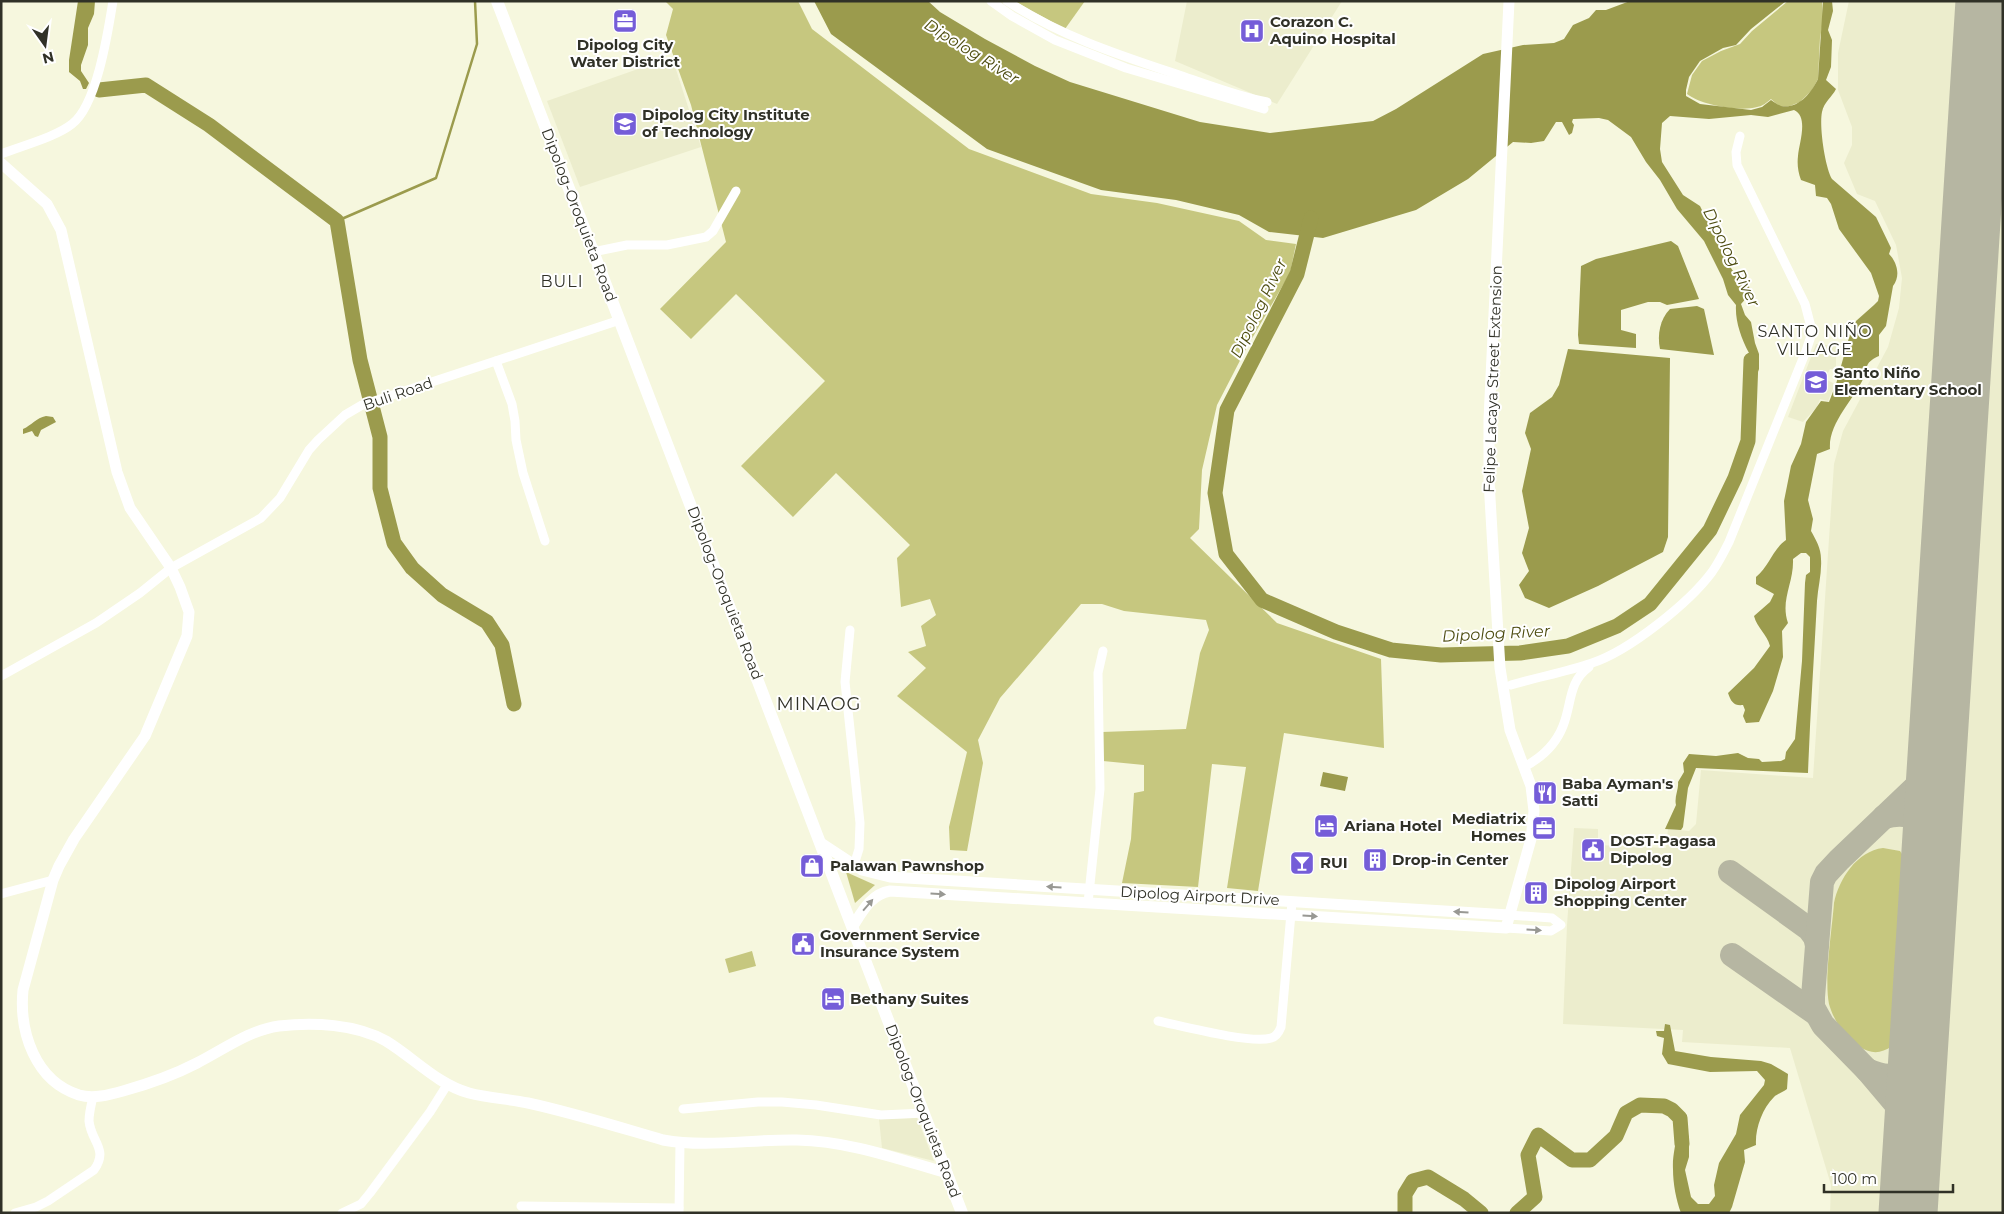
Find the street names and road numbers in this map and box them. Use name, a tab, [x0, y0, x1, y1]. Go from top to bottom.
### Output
street label: Dipolog-Oroquieta Road	[538, 125, 621, 304]
street label: Felipe Lacaya Street Extension	[1479, 265, 1506, 493]
street label: Buli Road	[360, 373, 435, 414]
street label: Dipolog-Oroquieta Road	[684, 503, 767, 682]
street label: Dipolog Airport Drive	[1120, 882, 1280, 909]
street label: Dipolog-Oroquieta Road	[882, 1021, 965, 1200]

